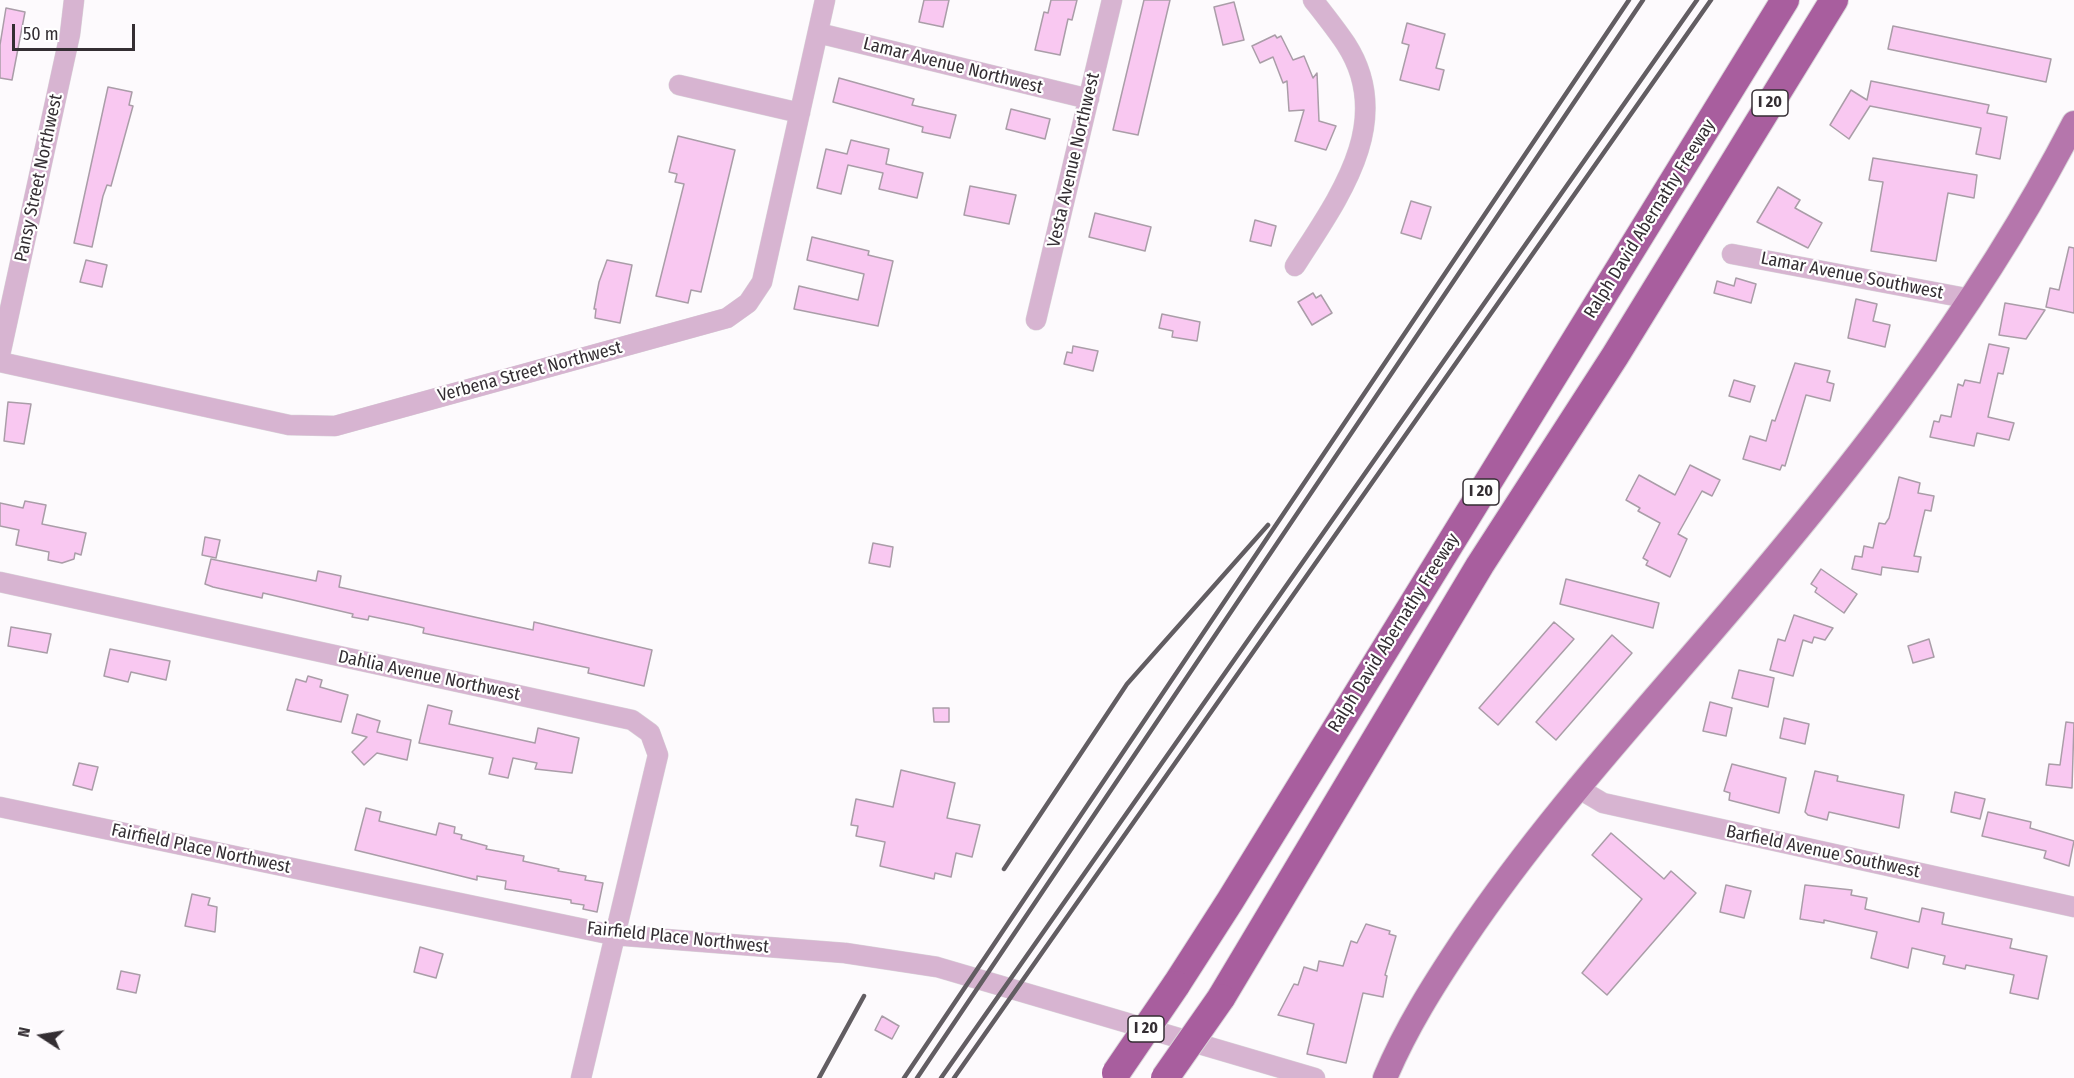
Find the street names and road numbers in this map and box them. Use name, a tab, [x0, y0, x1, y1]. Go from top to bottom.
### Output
street label: Lamar Avenue Northwest	[861, 33, 1045, 99]
street label: Vesta Avenue Northwest	[1043, 70, 1105, 250]
road number: I 20	[1752, 90, 1788, 116]
street label: Pansy Street Northwest	[11, 92, 67, 264]
street label: Ralph David Abernathy Freeway	[1580, 116, 1720, 322]
street label: Lamar Avenue Southwest	[1759, 248, 1945, 304]
street label: Verbena Street Northwest	[436, 337, 624, 407]
road number: I 20	[1463, 479, 1499, 505]
street label: Ralph David Abernathy Freeway	[1324, 530, 1464, 736]
street label: Dahlia Avenue Northwest	[336, 646, 522, 706]
street label: Fairfield Place Northwest	[109, 819, 293, 879]
street label: Barfield Avenue Southwest	[1724, 821, 1922, 883]
street label: Fairfield Place Northwest	[586, 918, 770, 958]
road number: I 20	[1128, 1016, 1164, 1042]

